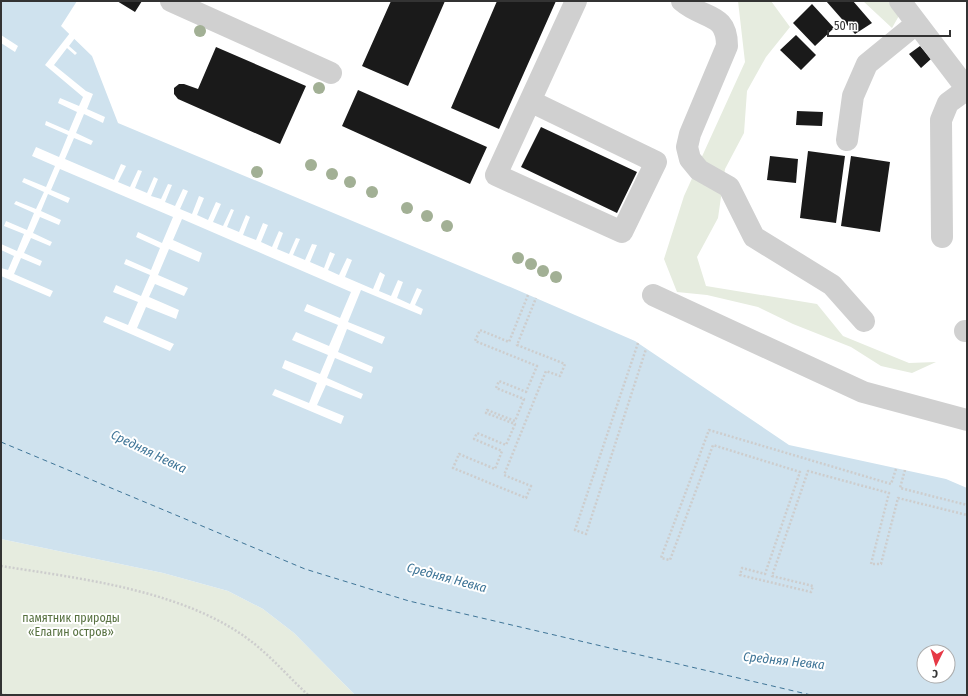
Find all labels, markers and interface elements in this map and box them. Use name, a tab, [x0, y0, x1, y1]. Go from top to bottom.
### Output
scale bar	[828, 12, 950, 38]
text: 50 m	[834, 19, 858, 33]
water label: Средняя Невка	[109, 427, 189, 476]
water label: Средняя Невка	[405, 560, 489, 595]
park label: памятник природы «Елагин остров»	[22, 611, 120, 639]
north arrow	[916, 644, 956, 684]
water label: Средняя Невка	[742, 649, 826, 672]
text: С	[932, 667, 939, 680]

